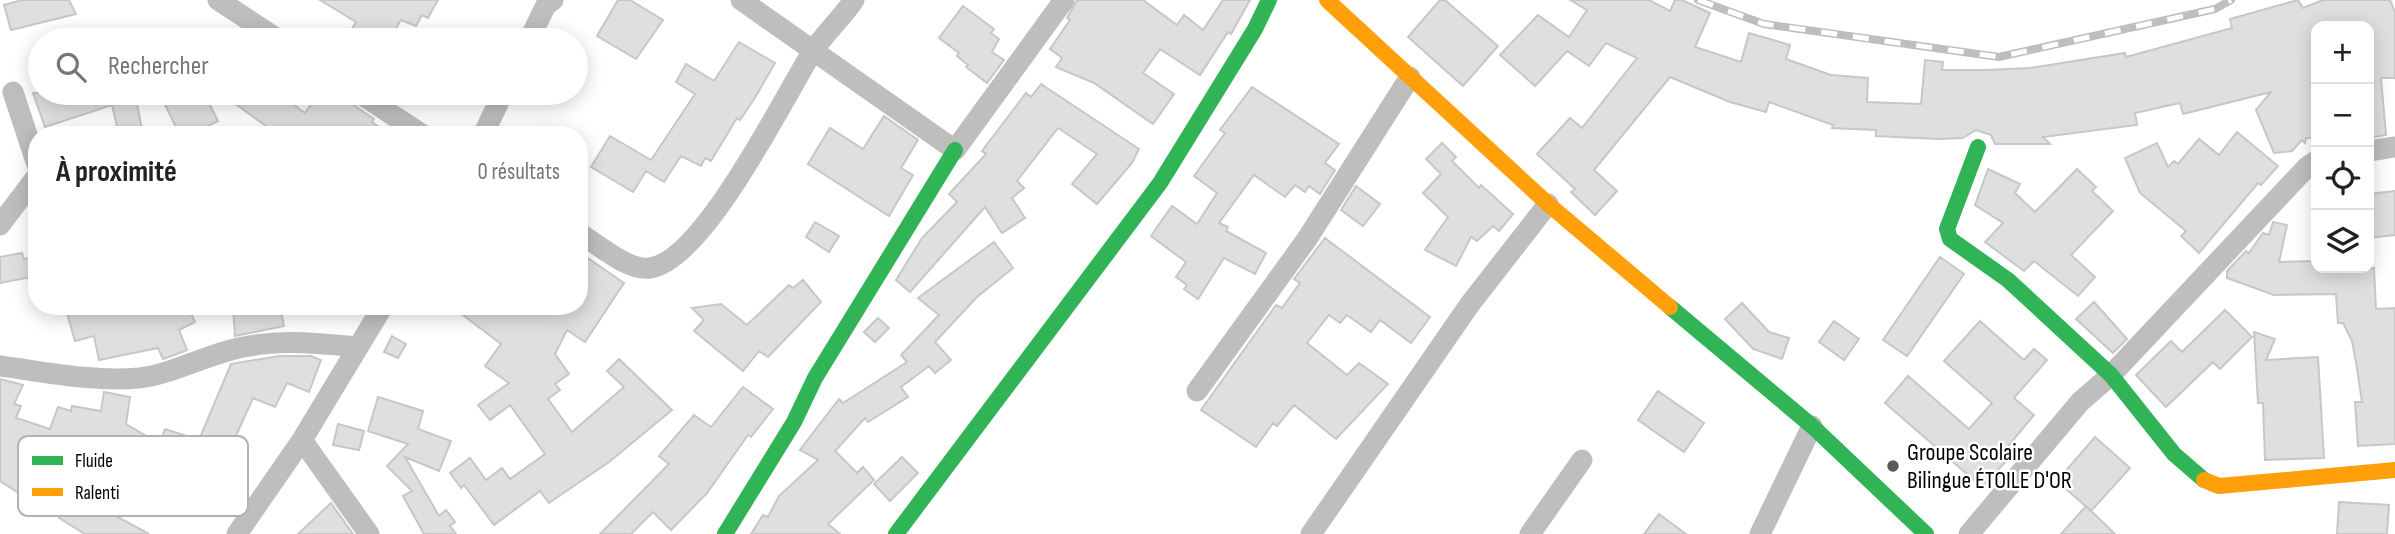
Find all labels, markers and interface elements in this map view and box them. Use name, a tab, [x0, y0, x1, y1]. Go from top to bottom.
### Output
map controls	[2311, 21, 2374, 273]
button: +	[2311, 21, 2374, 84]
search box	[28, 28, 588, 105]
icon: search	[52, 48, 90, 86]
text: Rechercher	[108, 51, 209, 82]
button: −	[2311, 84, 2374, 147]
button: locate	[2311, 147, 2374, 210]
text: À proximité	[56, 154, 177, 190]
text: 0 résultats	[478, 158, 560, 186]
button: layers	[2311, 210, 2374, 273]
legend	[18, 436, 248, 516]
place label: Groupe Scolaire Bilingue ÉTOILE D'OR	[1907, 438, 2072, 495]
text: Fluide	[75, 450, 113, 473]
marker: Groupe Scolaire Bilingue ÉTOILE D'OR	[1885, 458, 1901, 474]
text: Ralenti	[75, 482, 120, 505]

